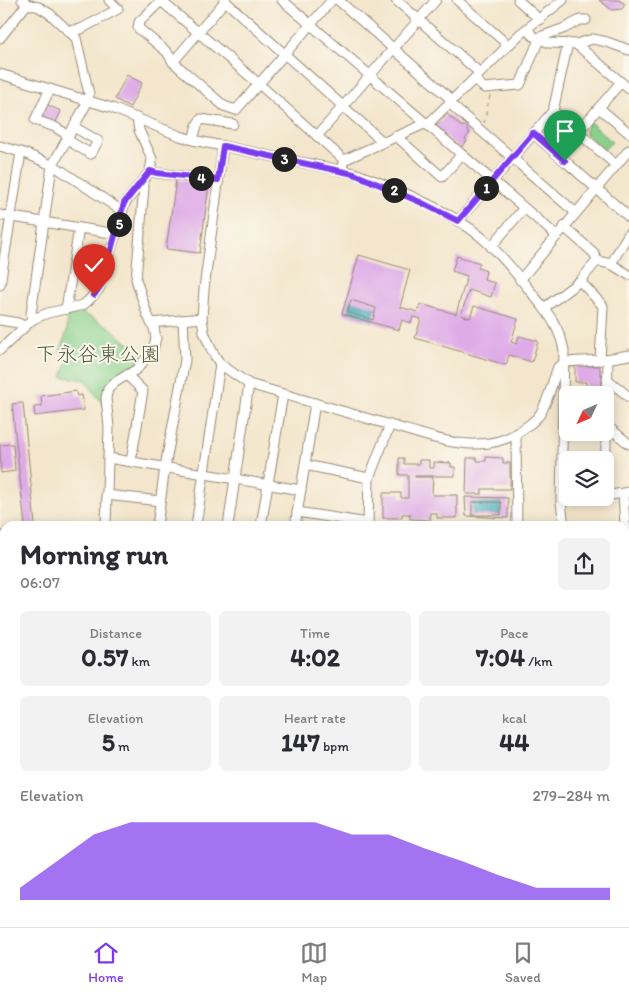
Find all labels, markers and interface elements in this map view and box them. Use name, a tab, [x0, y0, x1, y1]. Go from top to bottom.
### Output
pin	[544, 110, 586, 161]
icon: arrive	[551, 117, 579, 145]
pin: 3	[272, 146, 296, 172]
text: 3	[281, 151, 288, 168]
pin: 4	[188, 166, 214, 190]
text: 4	[197, 170, 206, 187]
pin: 1	[474, 176, 498, 200]
pin: 2	[382, 178, 406, 202]
text: 1	[483, 180, 490, 197]
text: 2	[391, 182, 398, 199]
pin: 5	[106, 212, 132, 236]
text: 5	[116, 216, 123, 233]
pin	[73, 244, 115, 295]
icon: check	[80, 251, 108, 279]
park label: 下永谷東公園	[35, 341, 161, 366]
north arrow	[559, 386, 614, 441]
map controls	[559, 386, 614, 506]
button: layers	[559, 451, 614, 506]
text: Morning run	[20, 537, 168, 571]
button: share	[558, 538, 610, 590]
text: 06:07	[20, 573, 60, 592]
text: Distance	[89, 625, 142, 642]
text: Time	[300, 625, 330, 642]
text: Pace	[500, 625, 528, 642]
text: 0.57	[81, 642, 128, 672]
text: 4:02	[290, 642, 340, 672]
text: 7:04	[476, 642, 525, 672]
text: km	[128, 653, 150, 670]
text: /km	[525, 653, 553, 670]
text: Elevation	[88, 710, 143, 727]
text: Heart rate	[284, 710, 346, 727]
text: kcal	[502, 710, 527, 727]
text: 5	[102, 727, 115, 757]
text: 147	[281, 727, 320, 757]
text: 44	[499, 727, 529, 757]
text: m	[115, 738, 130, 755]
text: bpm	[320, 738, 349, 755]
text: Elevation	[20, 786, 84, 805]
text: 279–284 m	[532, 786, 610, 805]
tab: Home	[88, 939, 124, 986]
tab: Map	[300, 939, 328, 986]
tab: Saved	[505, 939, 541, 986]

